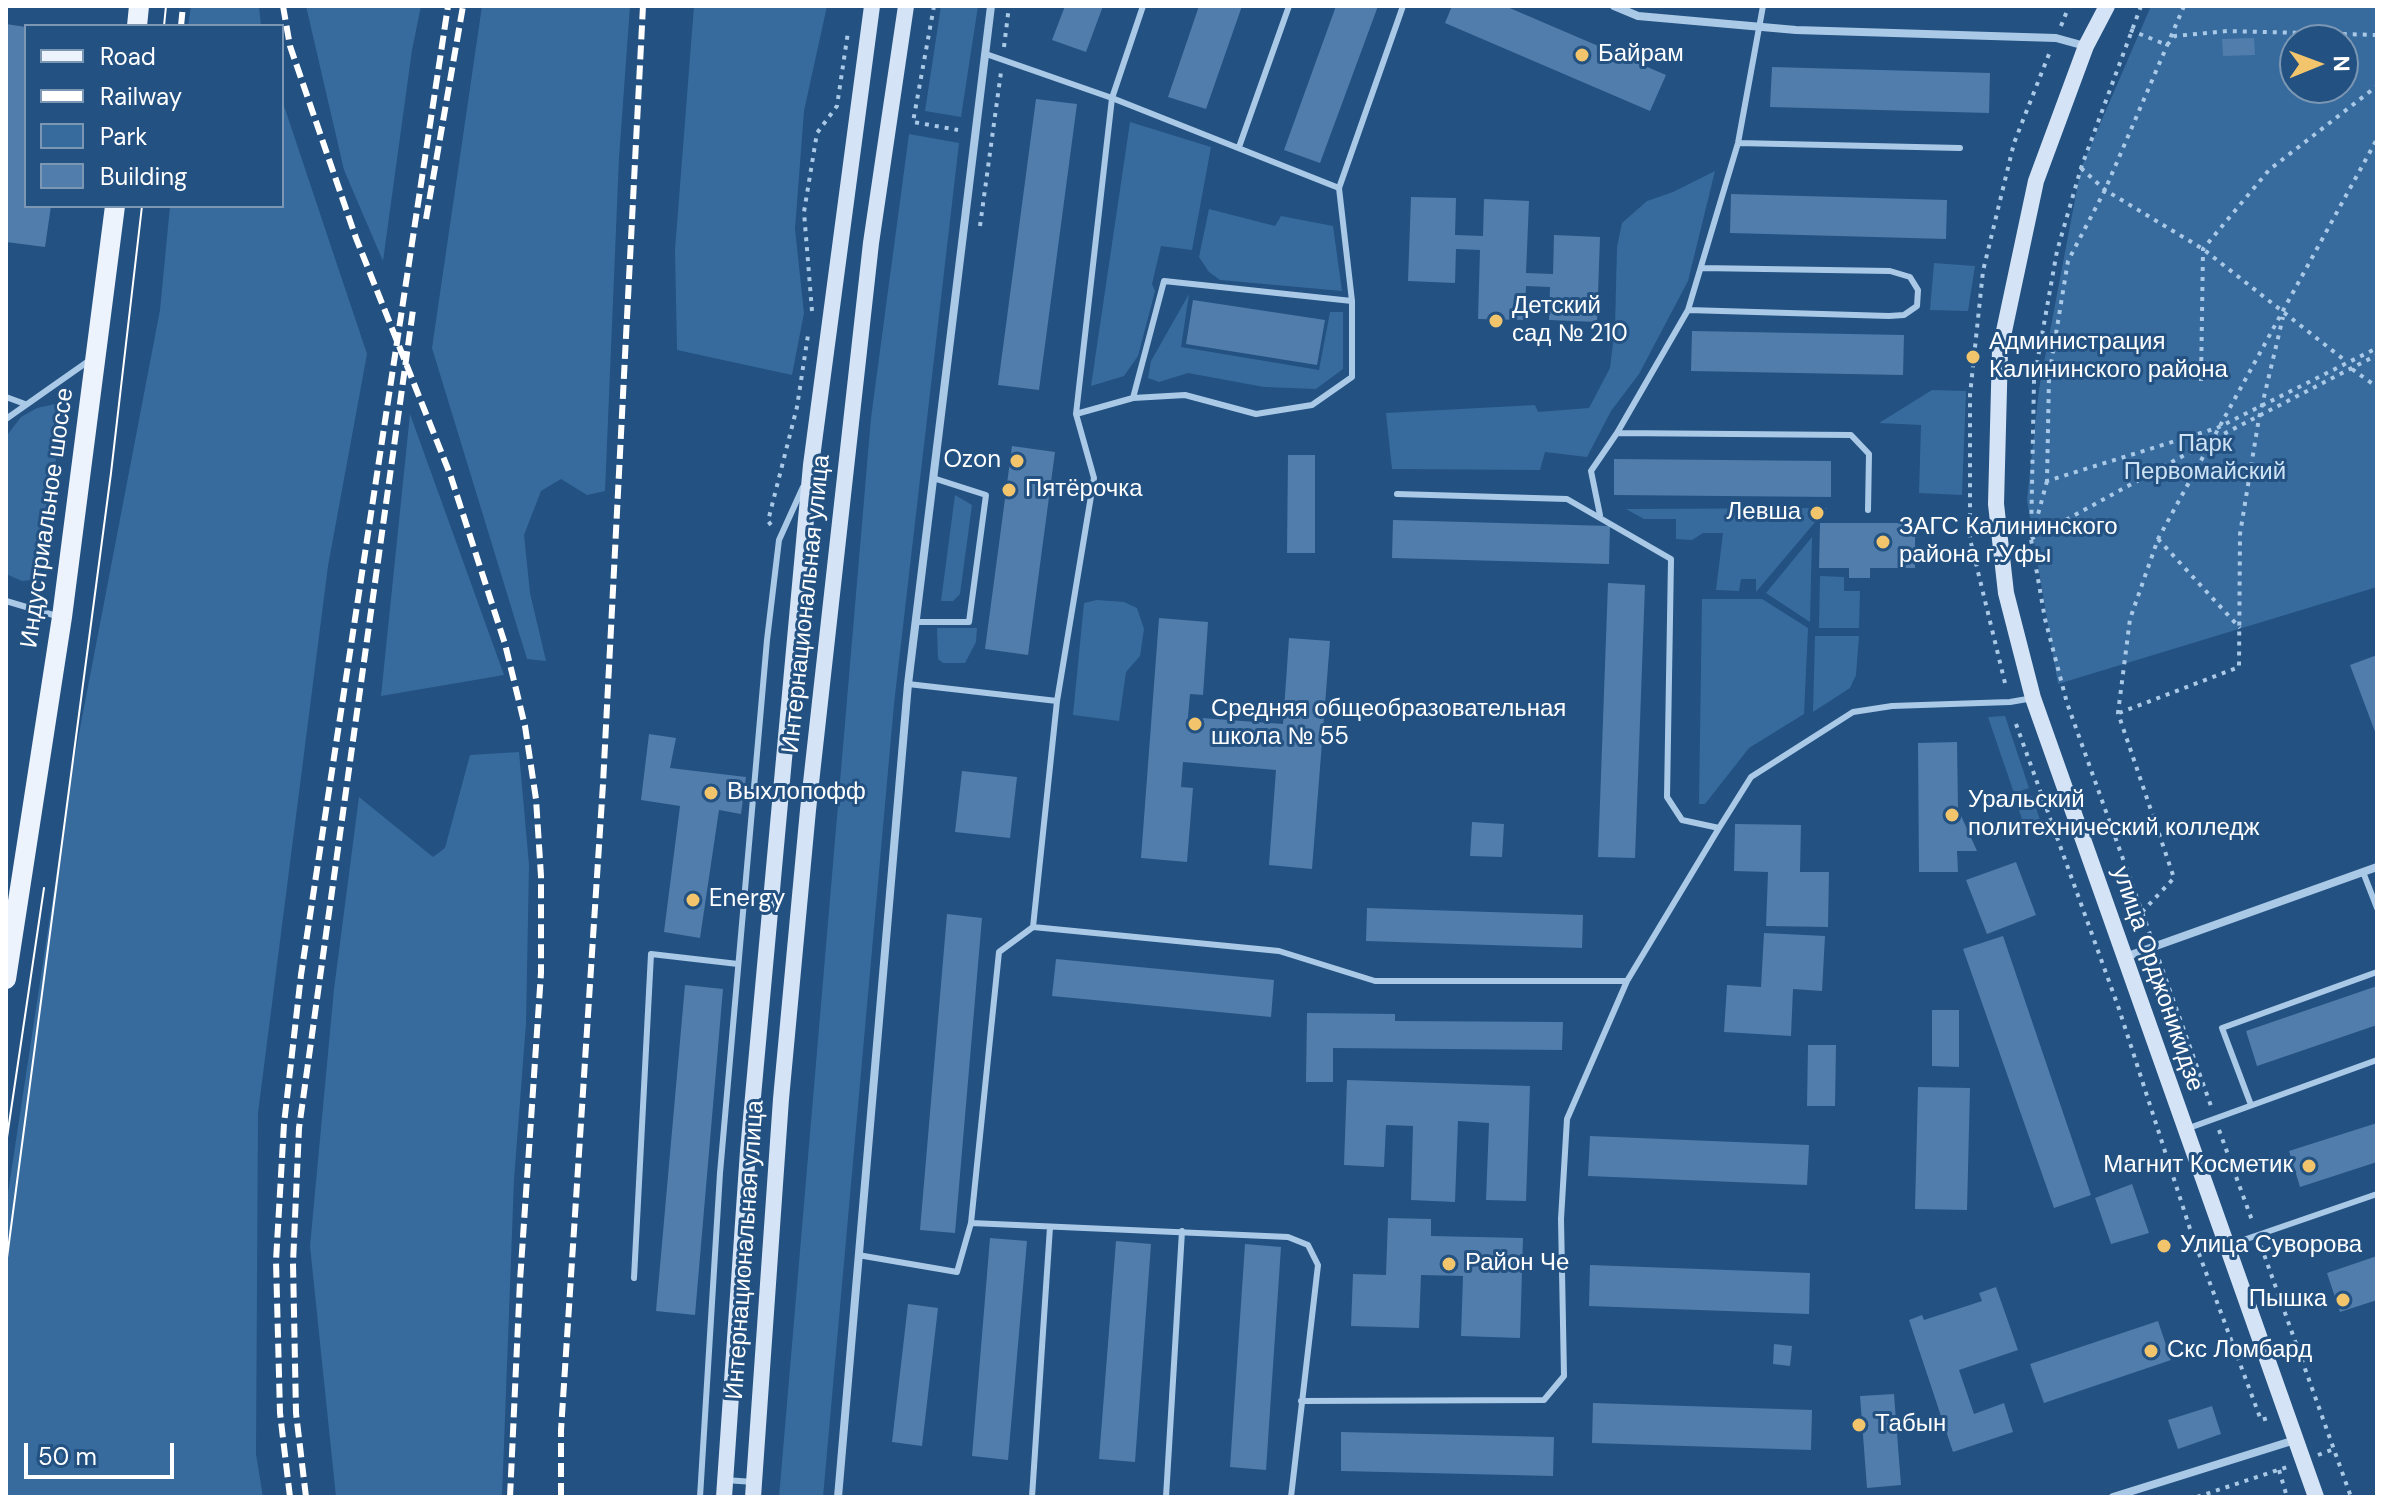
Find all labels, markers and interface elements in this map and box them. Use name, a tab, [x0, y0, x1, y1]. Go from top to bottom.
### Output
legend	[24, 24, 284, 208]
north arrow	[2279, 24, 2359, 104]
text: Road	[100, 41, 156, 72]
place label: Байрам	[1598, 41, 1684, 69]
marker: Байрам	[1573, 46, 1591, 64]
text: N	[2327, 55, 2356, 72]
text: Railway	[100, 81, 182, 112]
text: Park	[100, 121, 147, 152]
text: Building	[100, 161, 187, 192]
place label: Детский сад № 210	[1512, 293, 1628, 349]
marker: Детский сад № 210	[1487, 312, 1505, 330]
place label: Администрация Калининского района	[1989, 329, 2228, 385]
marker: Администрация Калининского района	[1964, 348, 1982, 366]
street label: Индустриальное шоссе	[15, 386, 81, 650]
park label: Парк Первомайский	[2124, 431, 2286, 487]
place label: Ozon	[943, 447, 1001, 475]
marker: Ozon	[1008, 452, 1026, 470]
street label: Интернациональная улица	[777, 453, 837, 755]
place label: Пятёрочка	[1025, 476, 1143, 504]
marker: Пятёрочка	[1000, 481, 1018, 499]
place label: Левша	[1727, 499, 1801, 527]
marker: Левша	[1808, 504, 1826, 522]
place label: ЗАГС Калининского района г.Уфы	[1899, 514, 2117, 570]
marker: ЗАГС Калининского района г.Уфы	[1874, 533, 1892, 551]
place label: Средняя общеобразовательная школа № 55	[1211, 696, 1566, 752]
marker: Средняя общеобразовательная школа № 55	[1186, 715, 1204, 733]
place label: Выхлопофф	[727, 779, 866, 807]
marker: Выхлопофф	[702, 784, 720, 802]
place label: Уральский политехнический колледж	[1968, 787, 2259, 843]
marker: Уральский политехнический колледж	[1943, 806, 1961, 824]
street label: улица Орджоникидзе	[2105, 863, 2209, 1095]
place label: Energy	[709, 886, 785, 914]
marker: Energy	[684, 891, 702, 909]
street label: Интернациональная улица	[721, 1099, 771, 1401]
place label: Магнит Косметик	[2103, 1152, 2293, 1180]
marker: Магнит Косметик	[2300, 1157, 2318, 1175]
place label: Улица Суворова	[2180, 1232, 2362, 1260]
marker: Улица Суворова	[2155, 1237, 2173, 1255]
place label: Район Че	[1465, 1250, 1569, 1278]
marker: Район Че	[1440, 1255, 1458, 1273]
place label: Пышка	[2249, 1286, 2327, 1314]
marker: Пышка	[2334, 1291, 2352, 1309]
place label: Скс Ломбард	[2167, 1337, 2312, 1365]
marker: Скс Ломбард	[2142, 1342, 2160, 1360]
place label: Табын	[1875, 1411, 1946, 1439]
marker: Табын	[1850, 1416, 1868, 1434]
scale bar	[28, 1427, 178, 1477]
text: 50 m	[38, 1441, 97, 1472]

